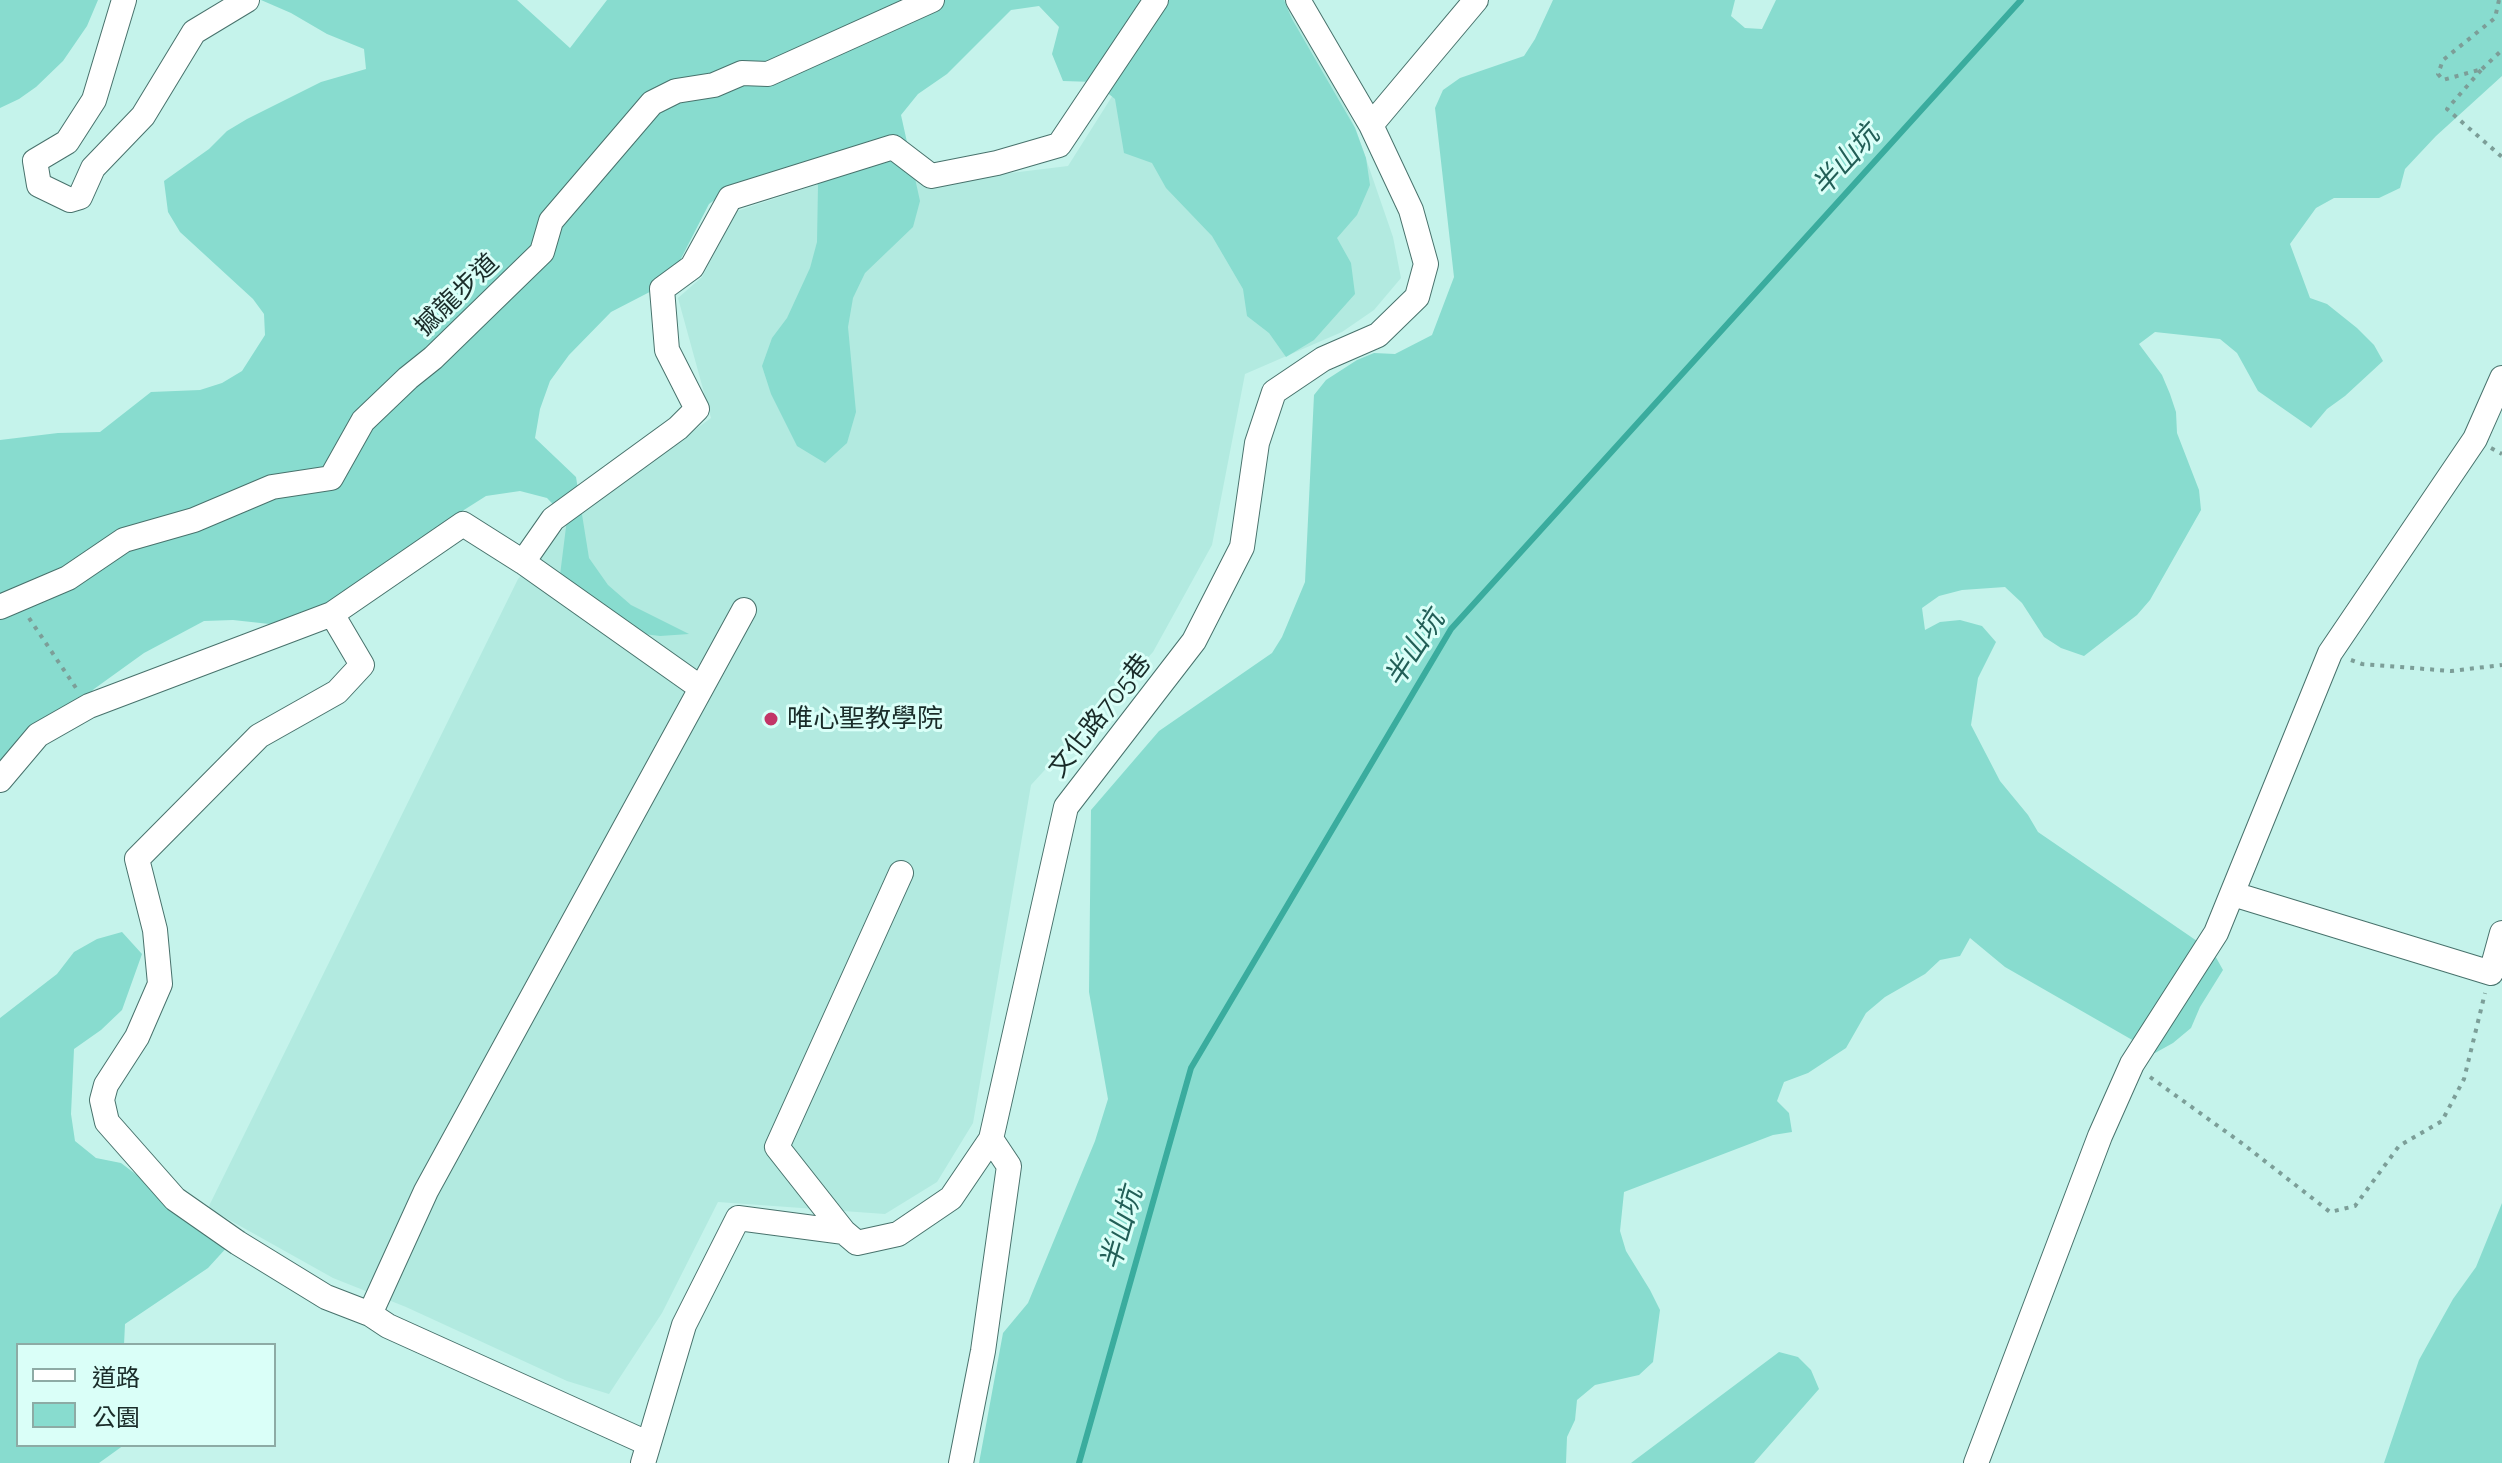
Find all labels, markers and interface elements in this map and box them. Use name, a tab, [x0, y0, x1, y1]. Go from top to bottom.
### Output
water label: 半山坑	[1805, 119, 1887, 203]
street label: 撼龍步道	[409, 248, 505, 342]
water label: 半山坑	[1378, 605, 1452, 693]
street label: 文化路705巷	[1042, 648, 1158, 784]
place label: 唯心聖教學院	[787, 703, 943, 735]
marker: 唯心聖教學院	[762, 710, 780, 728]
water label: 半山坑	[1094, 1184, 1150, 1274]
legend	[16, 1343, 276, 1447]
text: 道路	[92, 1363, 140, 1392]
text: 公園	[92, 1403, 140, 1432]

